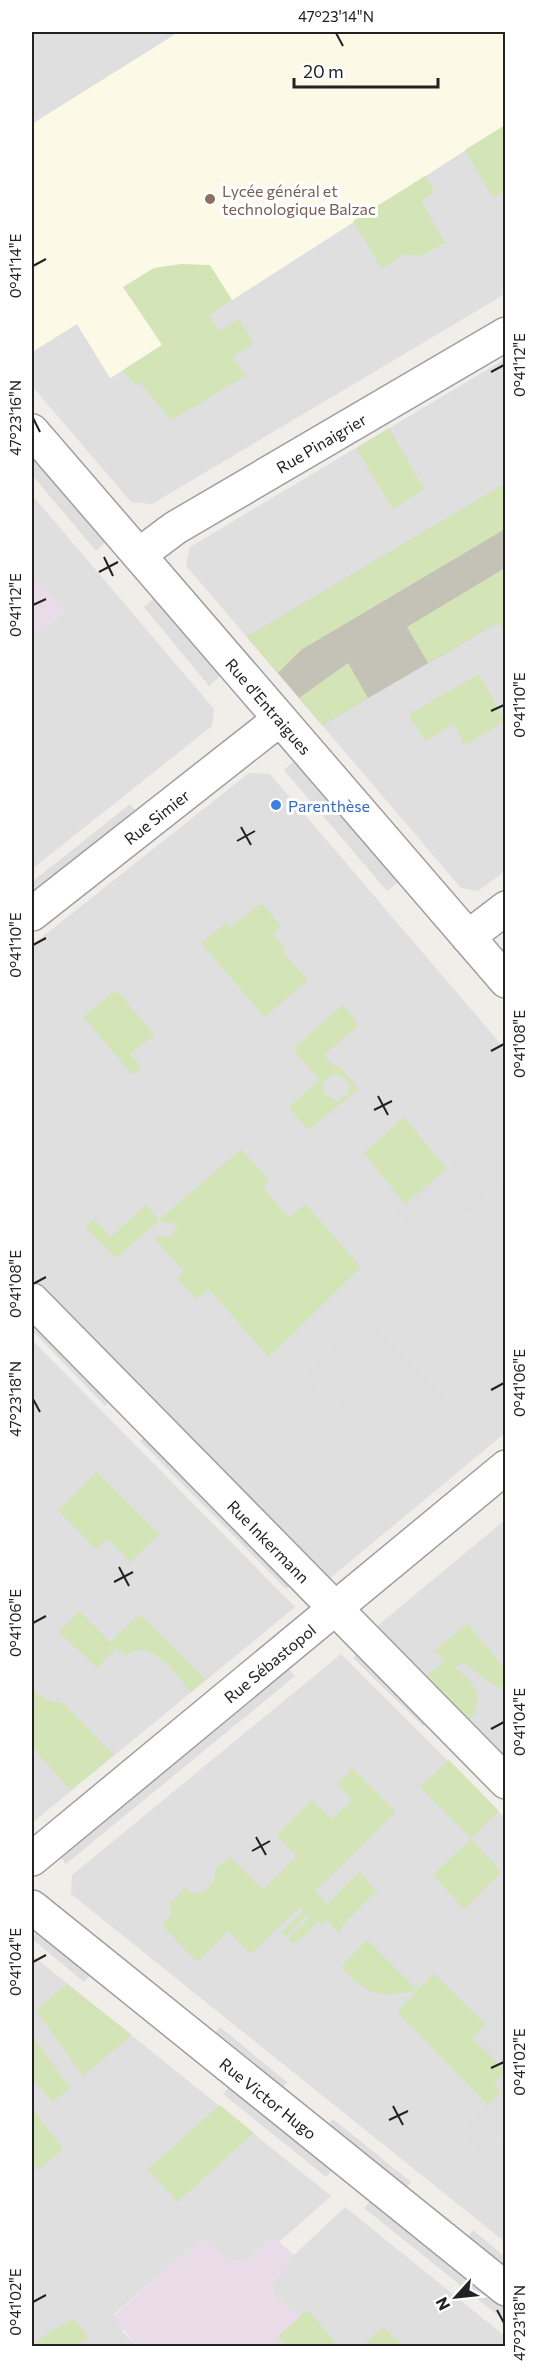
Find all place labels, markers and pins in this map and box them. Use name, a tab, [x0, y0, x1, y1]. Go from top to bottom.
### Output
place label: Lycée général et technologique Balzac	[222, 181, 376, 218]
marker: Lycée général et technologique Balzac	[203, 192, 217, 206]
place label: Parenthèse	[288, 796, 370, 815]
marker: Parenthèse	[269, 798, 283, 812]

